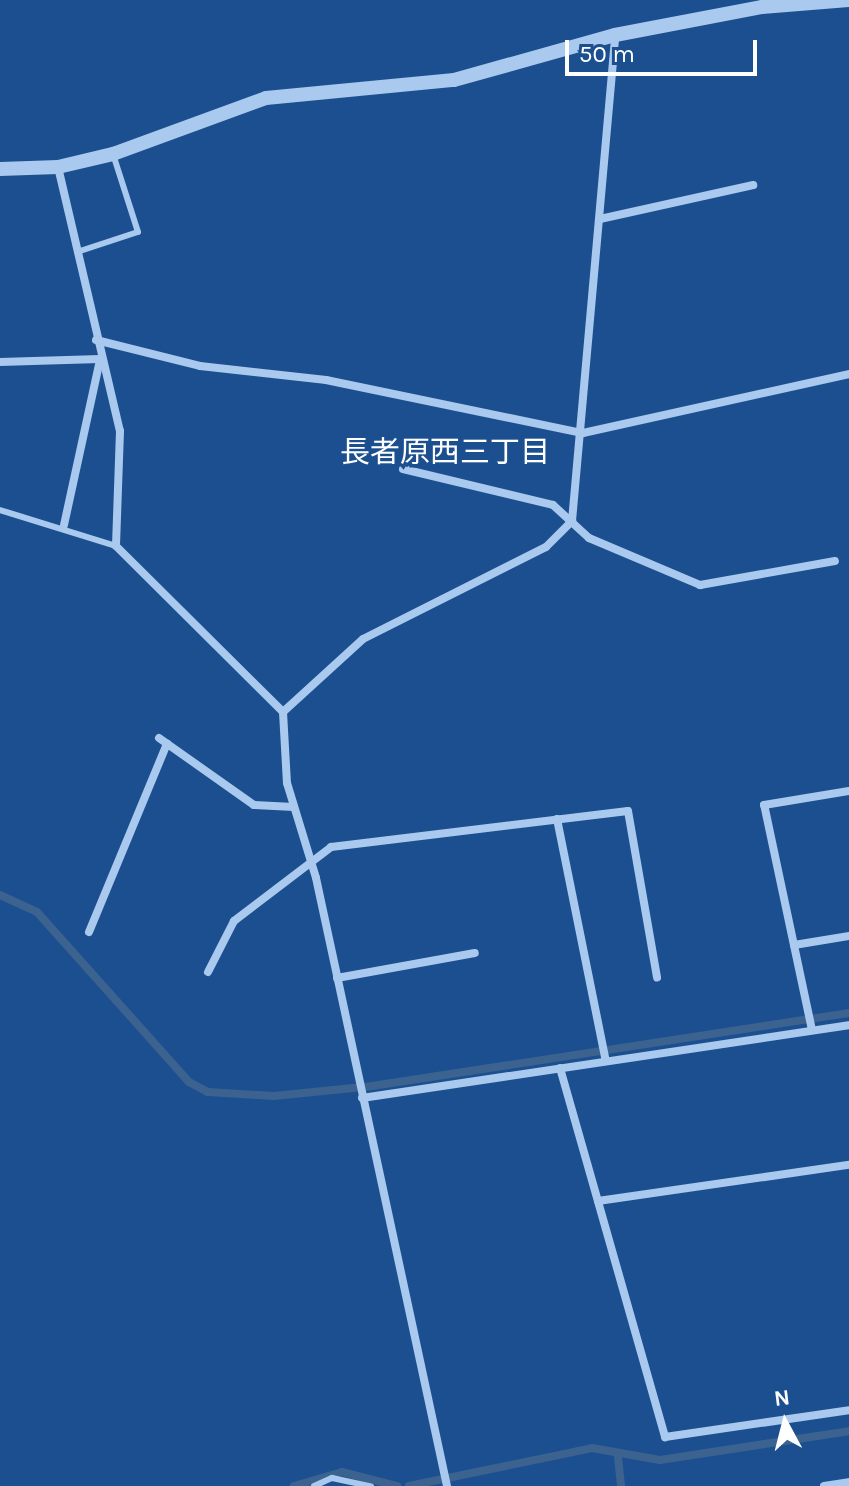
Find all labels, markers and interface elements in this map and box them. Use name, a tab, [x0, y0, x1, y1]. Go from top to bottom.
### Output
scale bar	[569, 24, 761, 74]
text: 50 m	[579, 40, 635, 68]
district label: 長者原西三丁目	[340, 434, 550, 470]
north arrow	[745, 1382, 825, 1462]
text: N	[773, 1384, 791, 1412]

